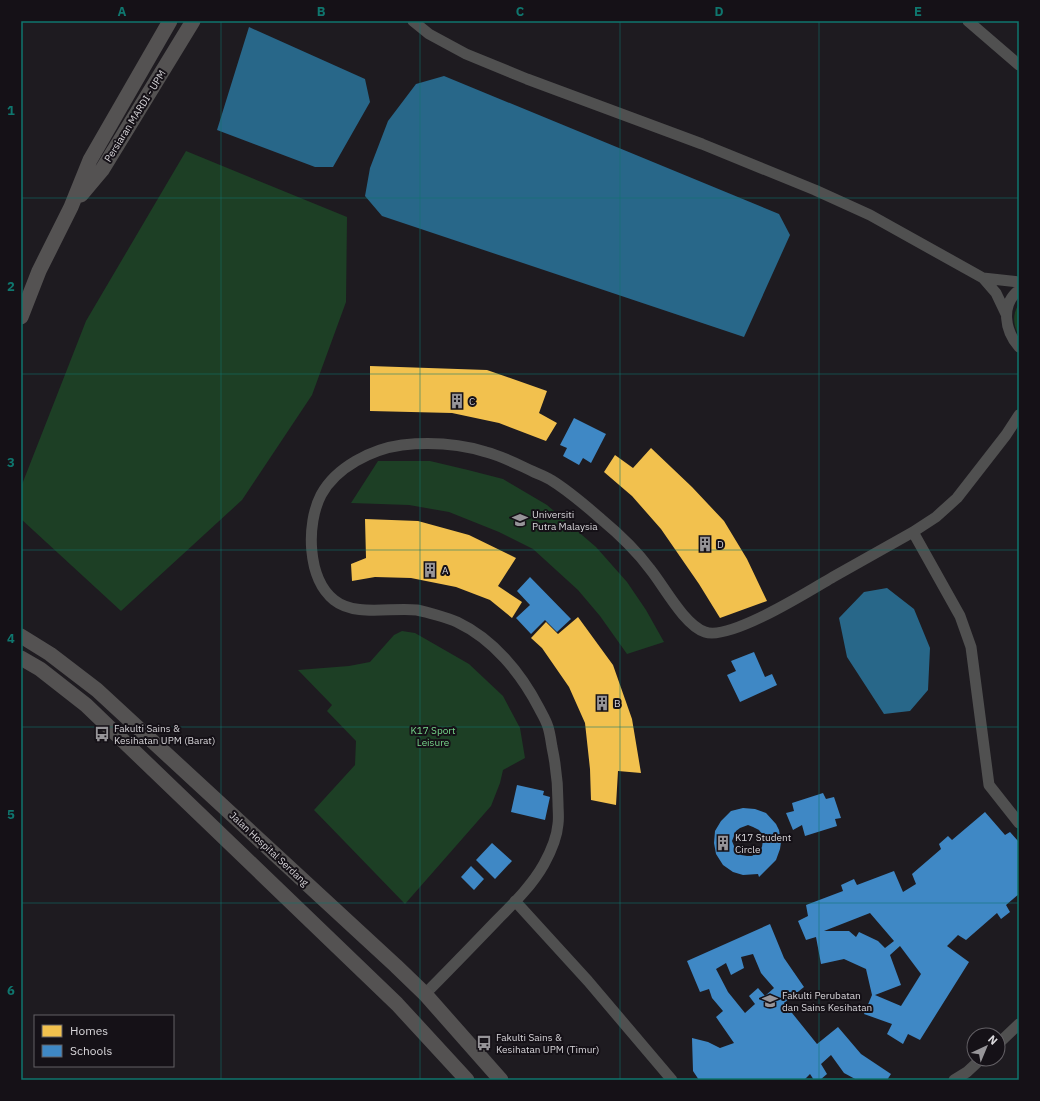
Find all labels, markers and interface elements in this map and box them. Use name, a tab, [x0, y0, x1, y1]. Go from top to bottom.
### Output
text: A	[118, 3, 127, 20]
text: B	[317, 3, 326, 20]
text: C	[516, 3, 525, 20]
text: D	[714, 3, 724, 20]
text: E	[914, 3, 922, 20]
street label: Persiaran MARDI - UPM	[101, 68, 169, 164]
text: 1	[7, 102, 15, 119]
text: 2	[7, 278, 15, 295]
building icon: C	[448, 392, 466, 410]
place label: C	[469, 395, 475, 408]
text: 3	[7, 454, 15, 471]
place label: Universiti Putra Malaysia	[532, 508, 598, 533]
school or university icon: Universiti Putra Malaysia	[511, 511, 529, 529]
building icon: D	[696, 535, 714, 553]
place label: D	[717, 538, 724, 551]
building icon: A	[421, 561, 439, 579]
place label: A	[442, 564, 449, 577]
text: 4	[7, 630, 15, 647]
building icon: B	[593, 694, 611, 712]
place label: B	[614, 697, 621, 710]
place label: Fakulti Sains & Kesihatan UPM (Barat)	[114, 722, 215, 747]
park label: K17 Sport Leisure	[410, 724, 456, 749]
bus stop icon: Fakulti Sains & Kesihatan UPM (Barat)	[93, 725, 111, 743]
text: 5	[7, 806, 15, 823]
street label: Jalan Hospital Serdang	[227, 809, 312, 889]
place label: K17 Student Circle	[735, 831, 792, 856]
building icon: K17 Student Circle	[714, 834, 732, 852]
text: 6	[7, 982, 15, 999]
place label: Fakulti Perubatan dan Sains Kesihatan	[782, 989, 872, 1014]
school or university icon: Fakulti Perubatan dan Sains Kesihatan	[761, 992, 779, 1010]
legend	[34, 1015, 174, 1067]
text: Homes	[70, 1023, 108, 1038]
north arrow	[966, 1027, 1006, 1067]
place label: Fakulti Sains & Kesihatan UPM (Timur)	[496, 1031, 599, 1056]
text: N	[985, 1032, 1001, 1048]
bus stop icon: Fakulti Sains & Kesihatan UPM (Timur)	[475, 1034, 493, 1052]
text: Schools	[70, 1043, 113, 1058]

